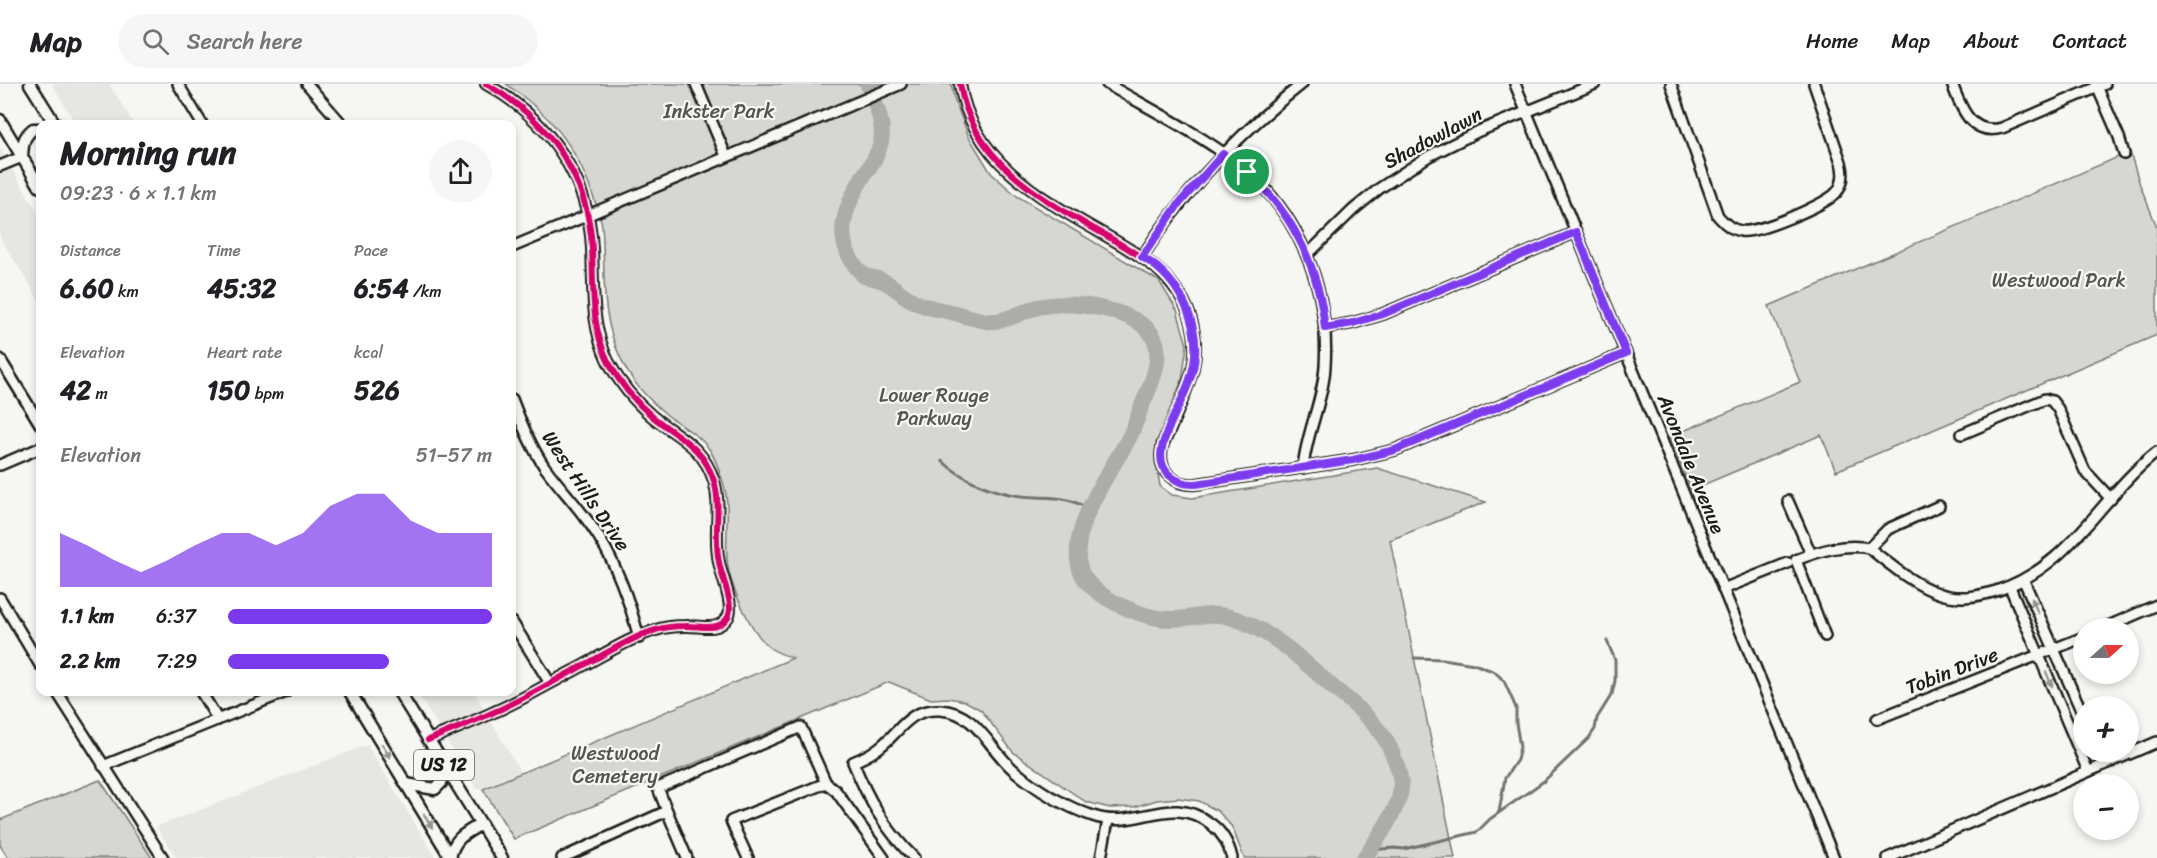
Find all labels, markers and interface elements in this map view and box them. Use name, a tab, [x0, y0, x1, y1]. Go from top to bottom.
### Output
search box	[118, 14, 538, 68]
text: Map	[30, 17, 82, 66]
text: Search here	[187, 22, 303, 61]
text: Home	[1806, 22, 1858, 60]
text: Map	[1891, 22, 1930, 60]
text: About	[1963, 22, 2020, 60]
text: Contact	[2053, 22, 2127, 60]
icon: search	[139, 25, 172, 58]
park label: Inkster Park	[663, 94, 775, 129]
street label: Shadowlawn	[1377, 97, 1489, 179]
text: Morning run	[60, 124, 236, 182]
button: share	[429, 140, 492, 203]
pin	[1221, 146, 1272, 197]
icon: arrive	[1230, 155, 1263, 188]
text: 09:23 · 6 × 1.1 km	[60, 176, 217, 211]
text: Distance	[60, 236, 121, 265]
text: Time	[207, 236, 241, 265]
text: Pace	[354, 236, 388, 265]
park label: Westwood Park	[1992, 263, 2126, 298]
text: 6.60	[60, 265, 114, 311]
text: 45:32	[207, 265, 276, 311]
text: 6:54	[354, 265, 409, 311]
text: km	[114, 277, 139, 306]
text: /km	[409, 277, 442, 306]
text: Elevation	[60, 338, 125, 367]
text: Heart rate	[207, 338, 282, 367]
text: kcal	[354, 338, 383, 367]
text: 42	[60, 367, 91, 413]
text: 150	[207, 367, 250, 413]
text: 526	[354, 367, 400, 413]
park label: Lower Rouge Parkway	[879, 378, 989, 436]
text: m	[91, 379, 108, 408]
text: bpm	[250, 379, 284, 408]
street label: Avondale Avenue	[1647, 388, 1735, 540]
street label: West Hills Drive	[532, 423, 640, 559]
text: Elevation	[60, 438, 141, 473]
text: 51–57 m	[416, 438, 492, 473]
one-way arrow	[2030, 596, 2040, 614]
text: 1.1 km	[60, 599, 114, 634]
text: 6:37	[156, 599, 196, 634]
north arrow	[2073, 618, 2139, 684]
map controls	[2073, 618, 2139, 840]
street label: Tobin Drive	[1900, 637, 2004, 705]
text: 2.2 km	[60, 644, 120, 679]
text: 7:29	[156, 644, 197, 679]
one-way arrow	[2045, 670, 2054, 688]
button: +	[2073, 696, 2139, 762]
park label: Westwood Cemetery	[571, 736, 660, 794]
one-way arrow	[380, 743, 391, 759]
road number: US 12	[414, 750, 474, 780]
button: −	[2073, 774, 2139, 840]
one-way arrow	[423, 813, 434, 829]

